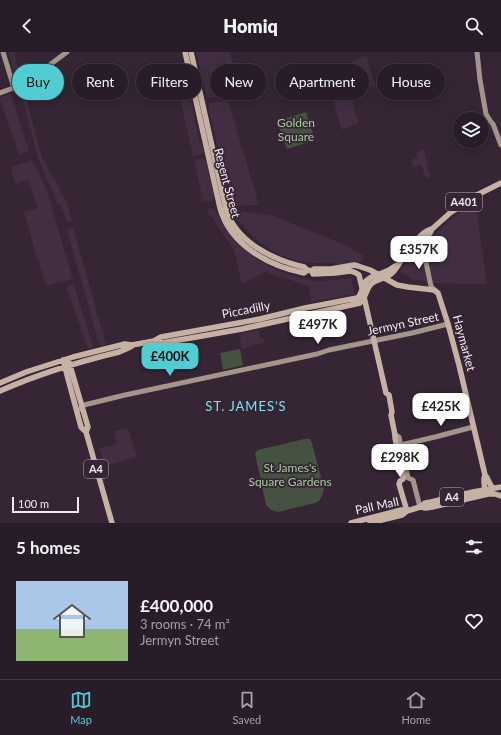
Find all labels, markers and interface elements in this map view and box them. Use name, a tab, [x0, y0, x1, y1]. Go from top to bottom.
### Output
icon: back	[16, 15, 38, 37]
text: Homiq	[223, 15, 278, 37]
icon: search	[463, 15, 485, 37]
chip: Buy	[12, 64, 64, 100]
chip: Rent	[72, 64, 128, 100]
chip: Filters	[136, 64, 202, 100]
chip: New	[210, 64, 267, 100]
chip: Apartment	[275, 64, 369, 100]
chip: House	[377, 64, 445, 100]
map controls	[453, 112, 489, 148]
button: layers	[453, 112, 489, 148]
park label: Golden Square	[277, 115, 315, 144]
street label: Regent Street	[211, 146, 244, 220]
road number: A401	[446, 193, 482, 211]
pin: £357K	[391, 236, 447, 270]
text: £357K	[399, 241, 439, 257]
street label: Piccadilly	[221, 297, 272, 322]
street label: Jermyn Street	[366, 308, 441, 338]
pin: £497K	[290, 311, 346, 345]
street label: Haymarket	[450, 313, 479, 373]
text: £497K	[298, 316, 338, 332]
pin: £400K	[142, 343, 198, 377]
text: £400K	[150, 348, 190, 364]
pin: £425K	[413, 393, 469, 427]
district label: ST. JAMES'S	[205, 398, 287, 414]
text: £425K	[421, 398, 461, 414]
pin: £298K	[372, 444, 428, 478]
text: £298K	[380, 449, 420, 465]
road number: A4	[84, 460, 108, 478]
park label: St James's Square Gardens	[248, 460, 332, 489]
road number: A4	[440, 488, 464, 506]
street label: Pall Mall	[354, 494, 400, 517]
scale bar	[12, 495, 79, 514]
text: 100 m	[18, 497, 49, 510]
icon: filters	[463, 536, 485, 558]
text: 5 homes	[16, 537, 80, 558]
text: £400,000	[140, 595, 213, 616]
icon: home	[48, 597, 96, 645]
icon: heart	[463, 610, 485, 632]
text: 3 rooms · 74 m²	[140, 616, 230, 632]
text: Jermyn Street	[140, 632, 219, 648]
tab: Map	[70, 689, 92, 726]
tab: Saved	[232, 689, 261, 726]
tab: Home	[402, 689, 431, 726]

